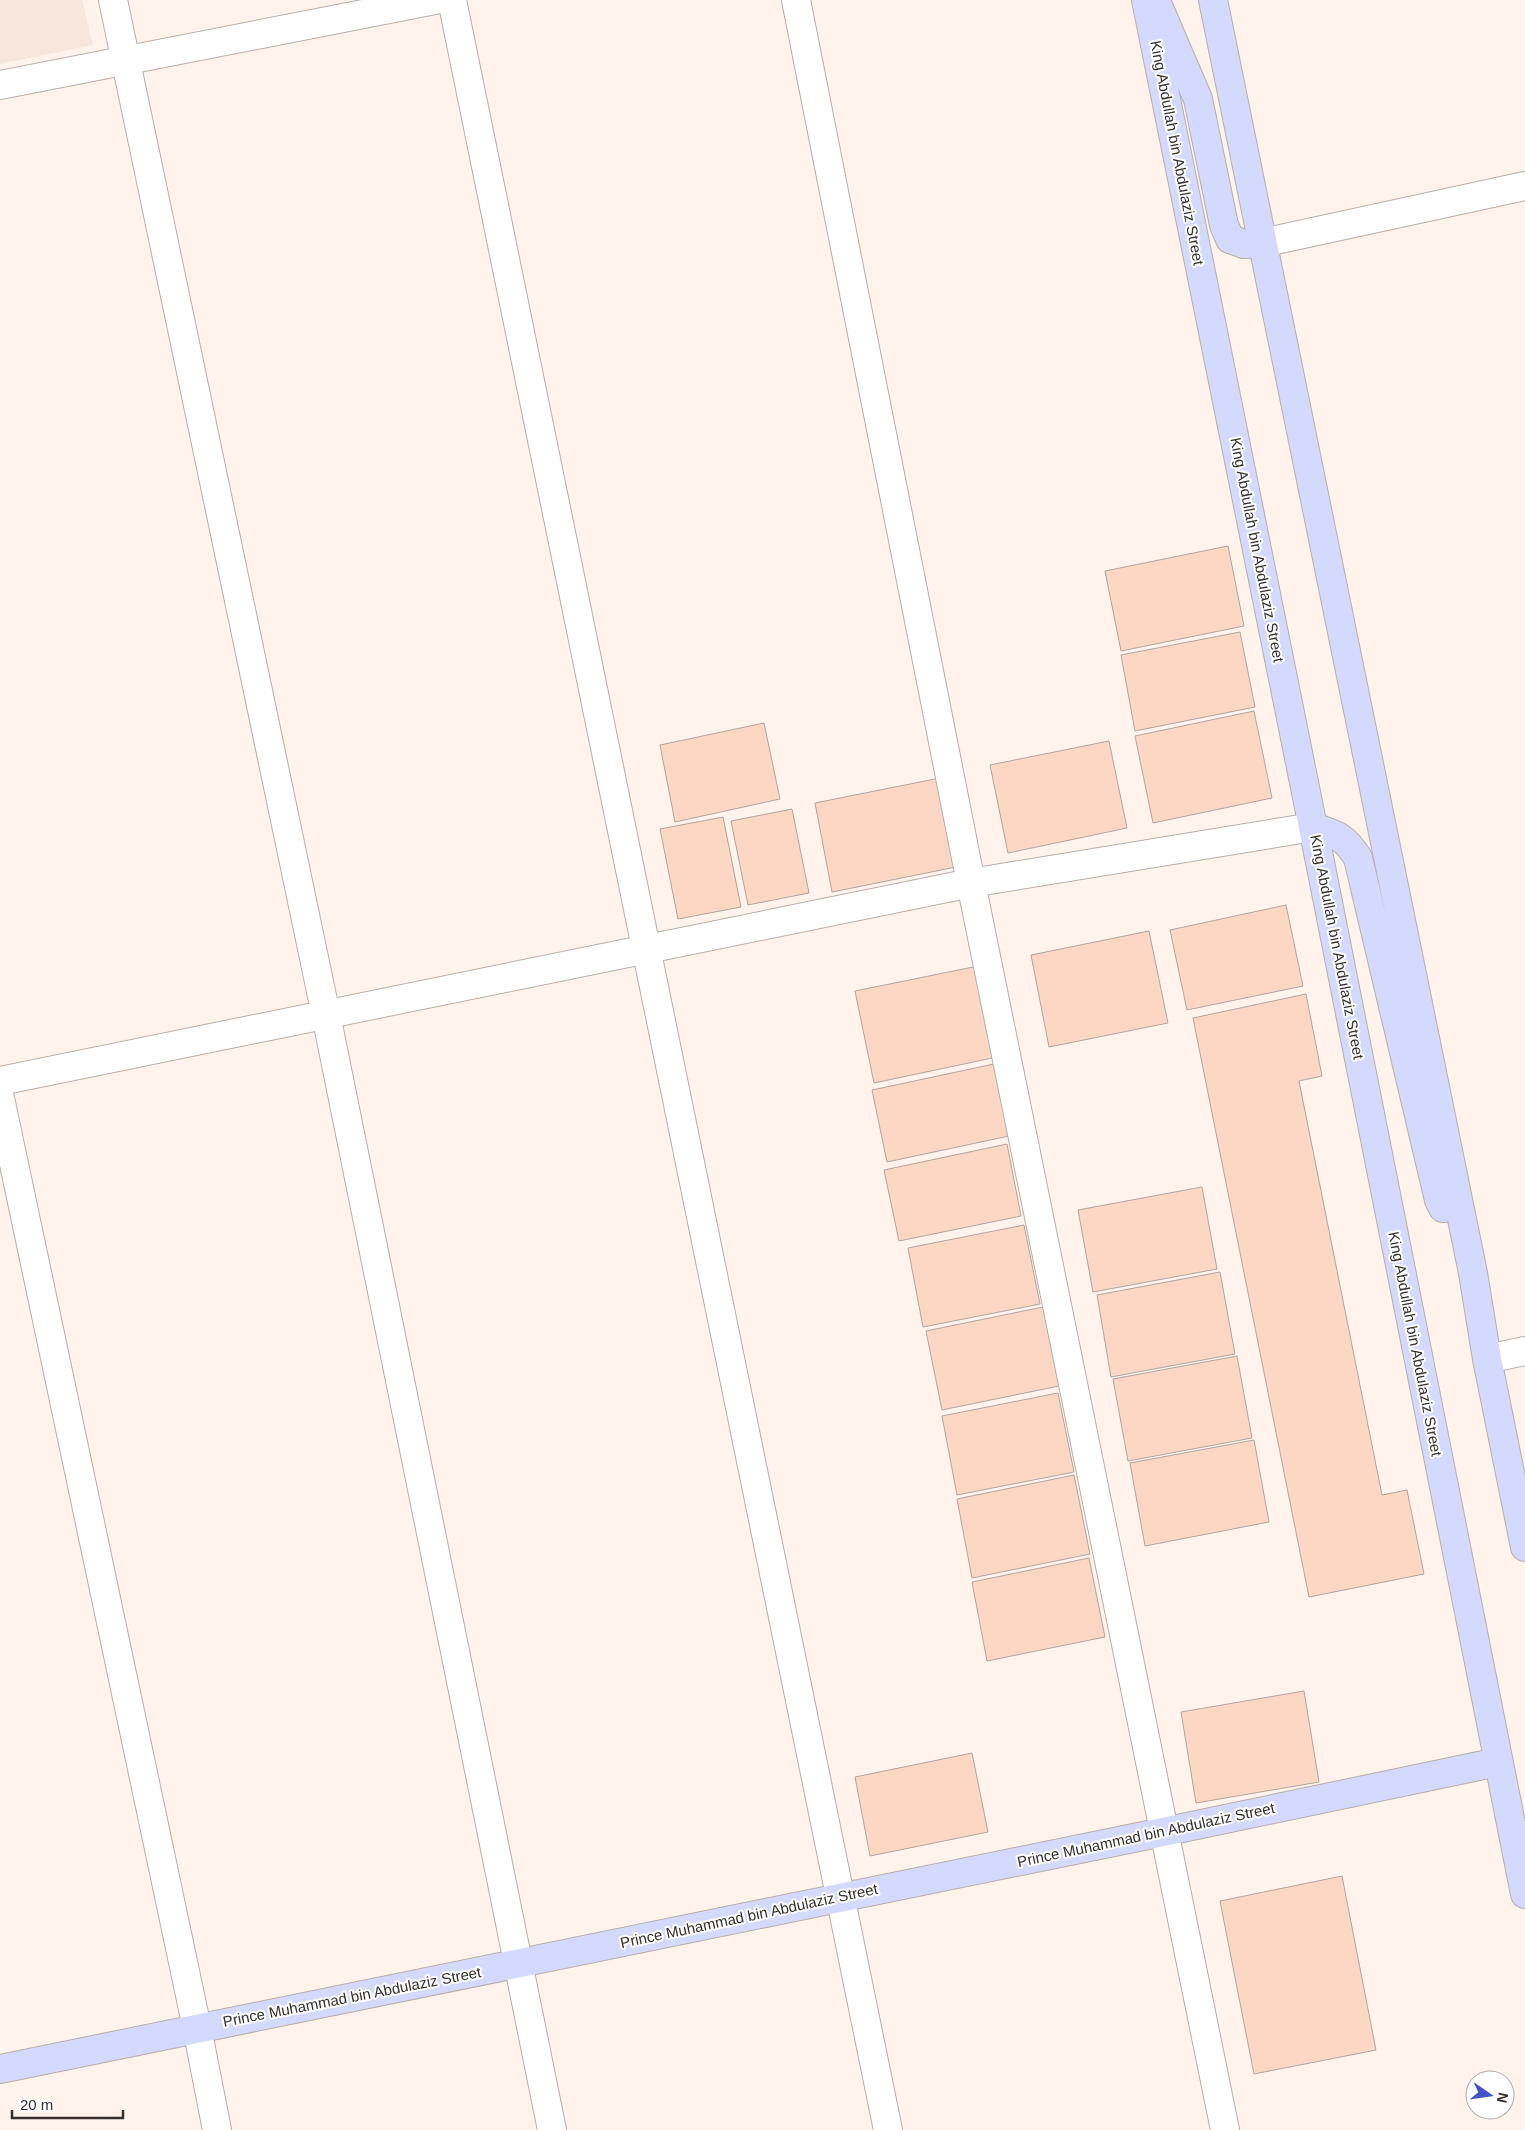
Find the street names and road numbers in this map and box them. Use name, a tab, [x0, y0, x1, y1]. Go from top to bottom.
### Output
street label: King Abdullah bin Abdulaziz Street	[1147, 39, 1208, 267]
street label: King Abdullah bin Abdulaziz Street	[1227, 436, 1288, 664]
street label: King Abdullah bin Abdulaziz Street	[1307, 833, 1368, 1061]
street label: King Abdullah bin Abdulaziz Street	[1385, 1230, 1446, 1458]
street label: Prince Muhammad bin Abdulaziz Street	[1016, 1799, 1277, 1870]
street label: Prince Muhammad bin Abdulaziz Street	[619, 1880, 880, 1951]
street label: Prince Muhammad bin Abdulaziz Street	[221, 1963, 483, 2030]

